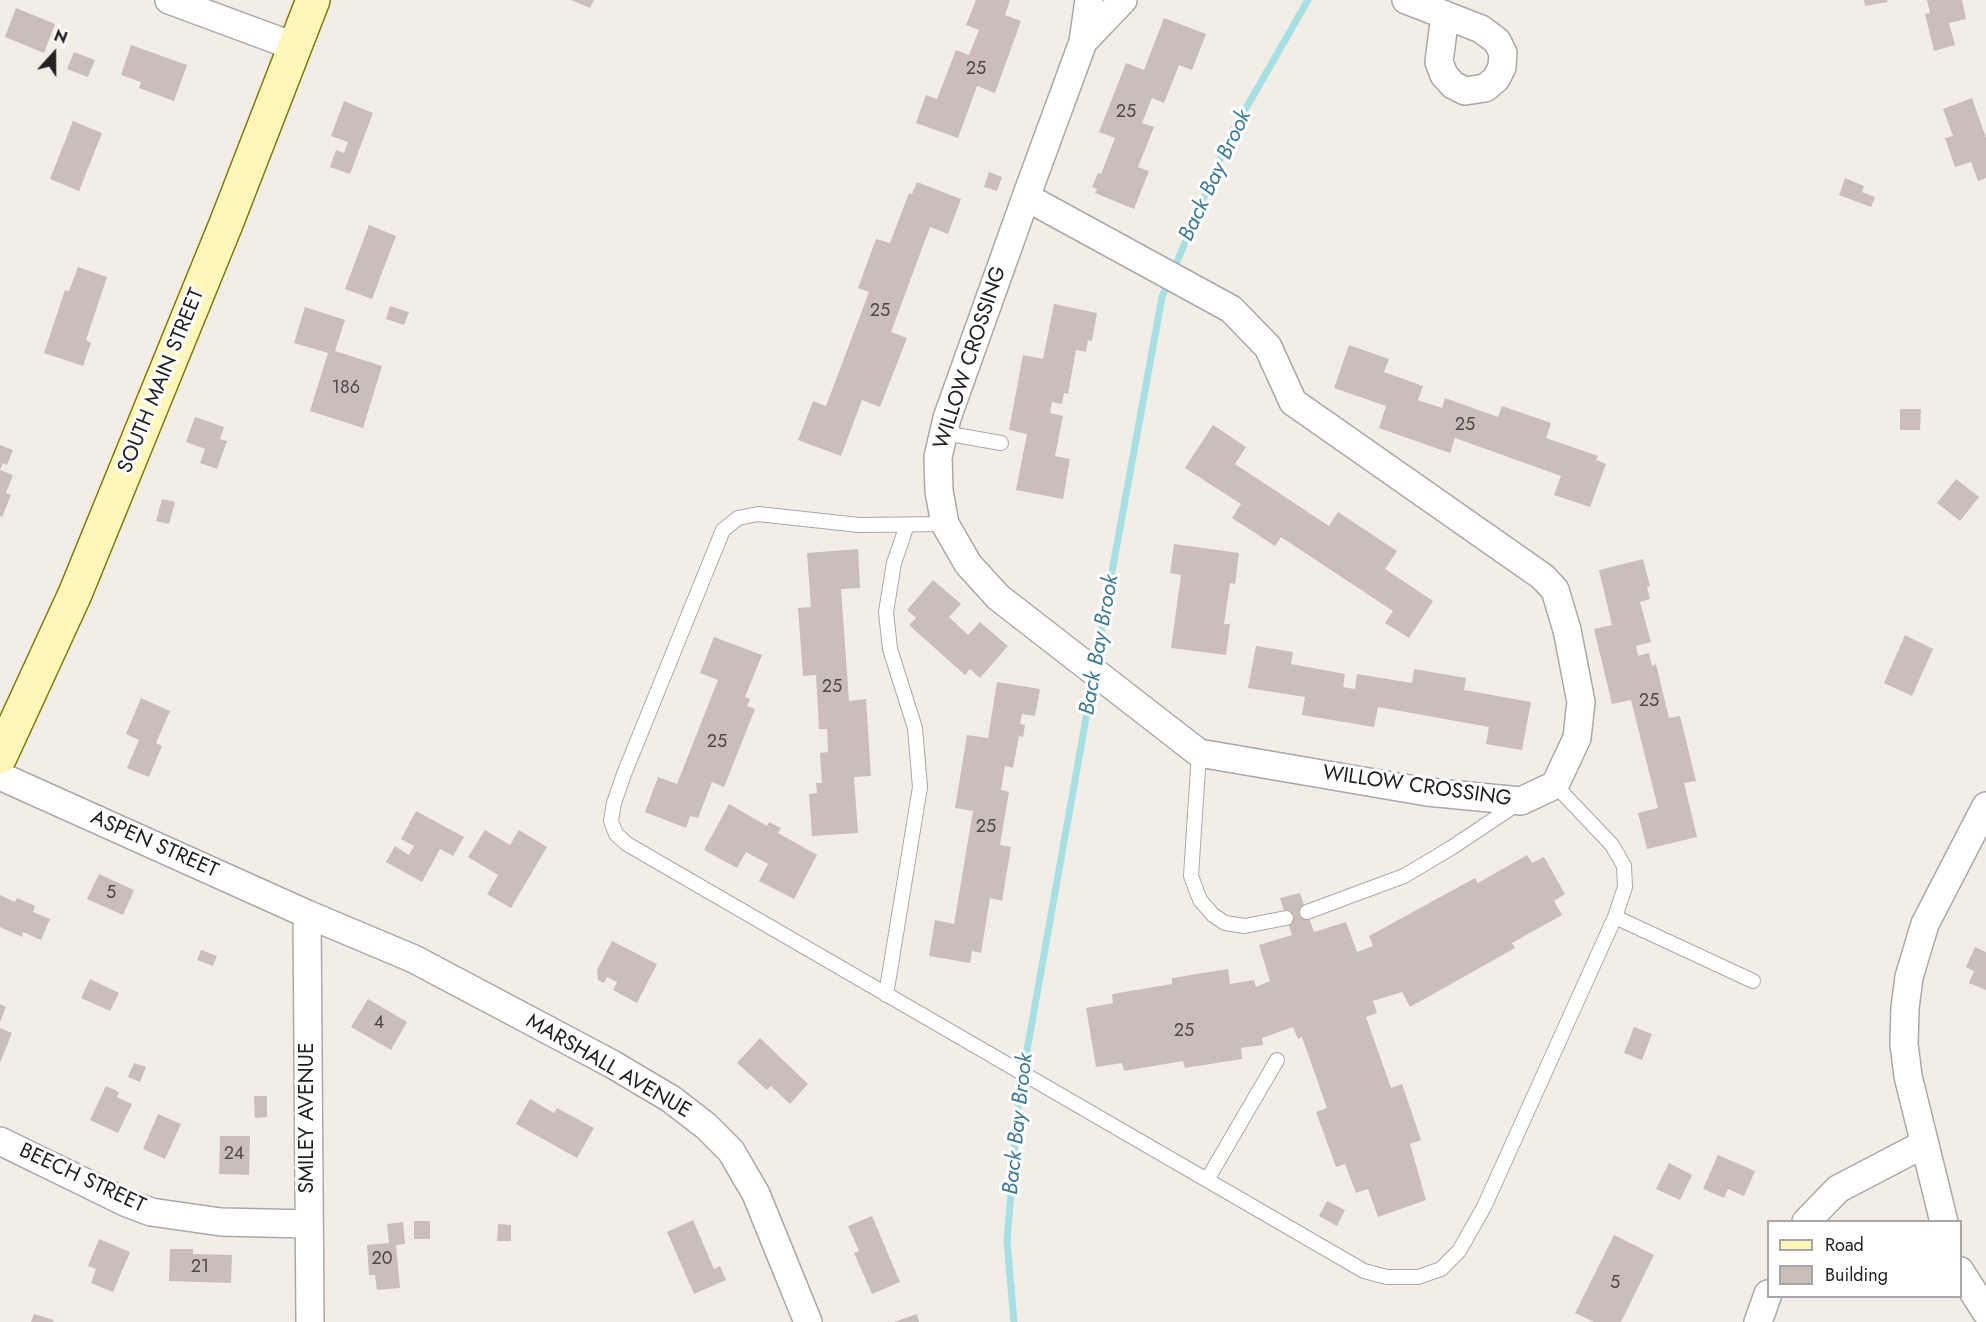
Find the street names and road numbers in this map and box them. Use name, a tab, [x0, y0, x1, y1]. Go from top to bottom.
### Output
street label: WILLOW CROSSING	[930, 263, 1012, 453]
street label: SOUTH MAIN STREET	[113, 285, 211, 477]
street label: WILLOW CROSSING	[1321, 761, 1513, 813]
street label: ASPEN STREET	[86, 806, 222, 884]
street label: MARSHALL AVENUE	[521, 1009, 695, 1125]
street label: SMILEY AVENUE	[295, 1043, 321, 1193]
street label: BEECH STREET	[15, 1139, 149, 1219]

